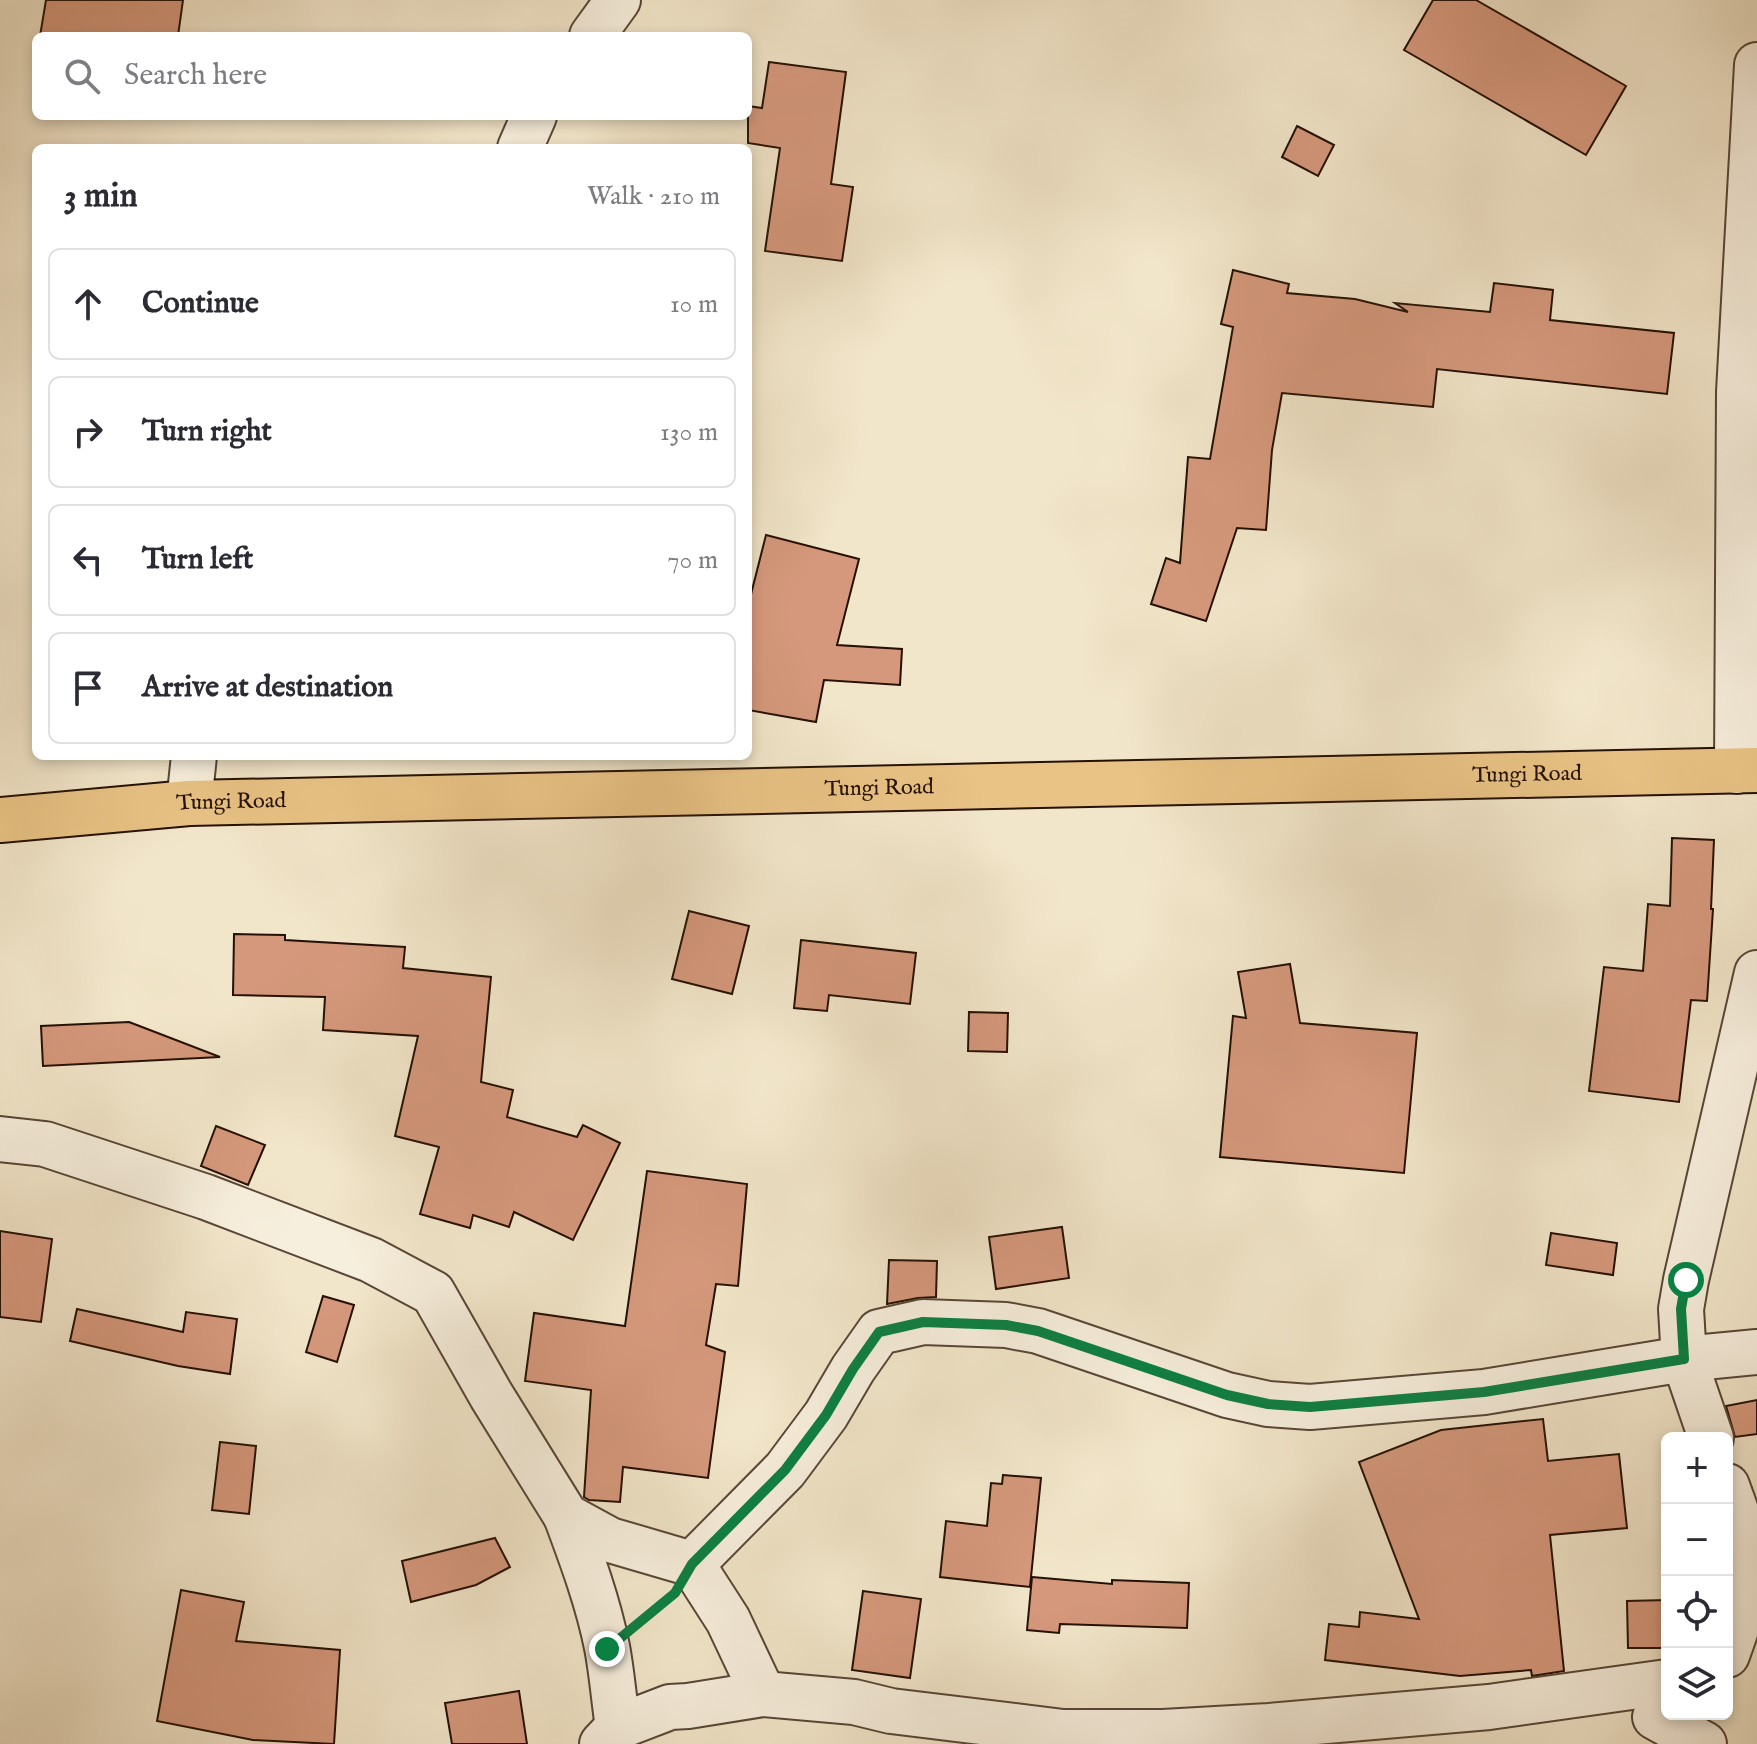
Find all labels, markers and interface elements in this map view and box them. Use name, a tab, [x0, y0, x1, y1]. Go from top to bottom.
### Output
search box	[32, 32, 752, 120]
icon: search	[60, 54, 104, 98]
text: Search here	[124, 57, 267, 95]
text: 3 min	[64, 175, 138, 218]
text: Walk · 210 m	[587, 180, 720, 213]
icon: ahead	[66, 282, 110, 326]
text: Continue	[142, 285, 259, 323]
text: 10 m	[670, 288, 718, 321]
icon: right	[66, 410, 110, 454]
text: Turn right	[142, 413, 272, 451]
text: 130 m	[660, 416, 718, 449]
icon: left	[66, 538, 110, 582]
text: Turn left	[142, 541, 253, 579]
text: 70 m	[667, 544, 718, 577]
icon: arrive	[66, 666, 110, 710]
text: Arrive at destination	[142, 669, 393, 707]
street label: Tungi Road	[1472, 760, 1582, 790]
street label: Tungi Road	[824, 773, 934, 804]
street label: Tungi Road	[175, 787, 287, 818]
route start	[1668, 1262, 1704, 1298]
map controls	[1661, 1432, 1733, 1720]
button: +	[1661, 1432, 1733, 1504]
button: −	[1661, 1504, 1733, 1576]
button: locate	[1661, 1576, 1733, 1648]
route end	[589, 1631, 625, 1667]
button: layers	[1661, 1648, 1733, 1720]

